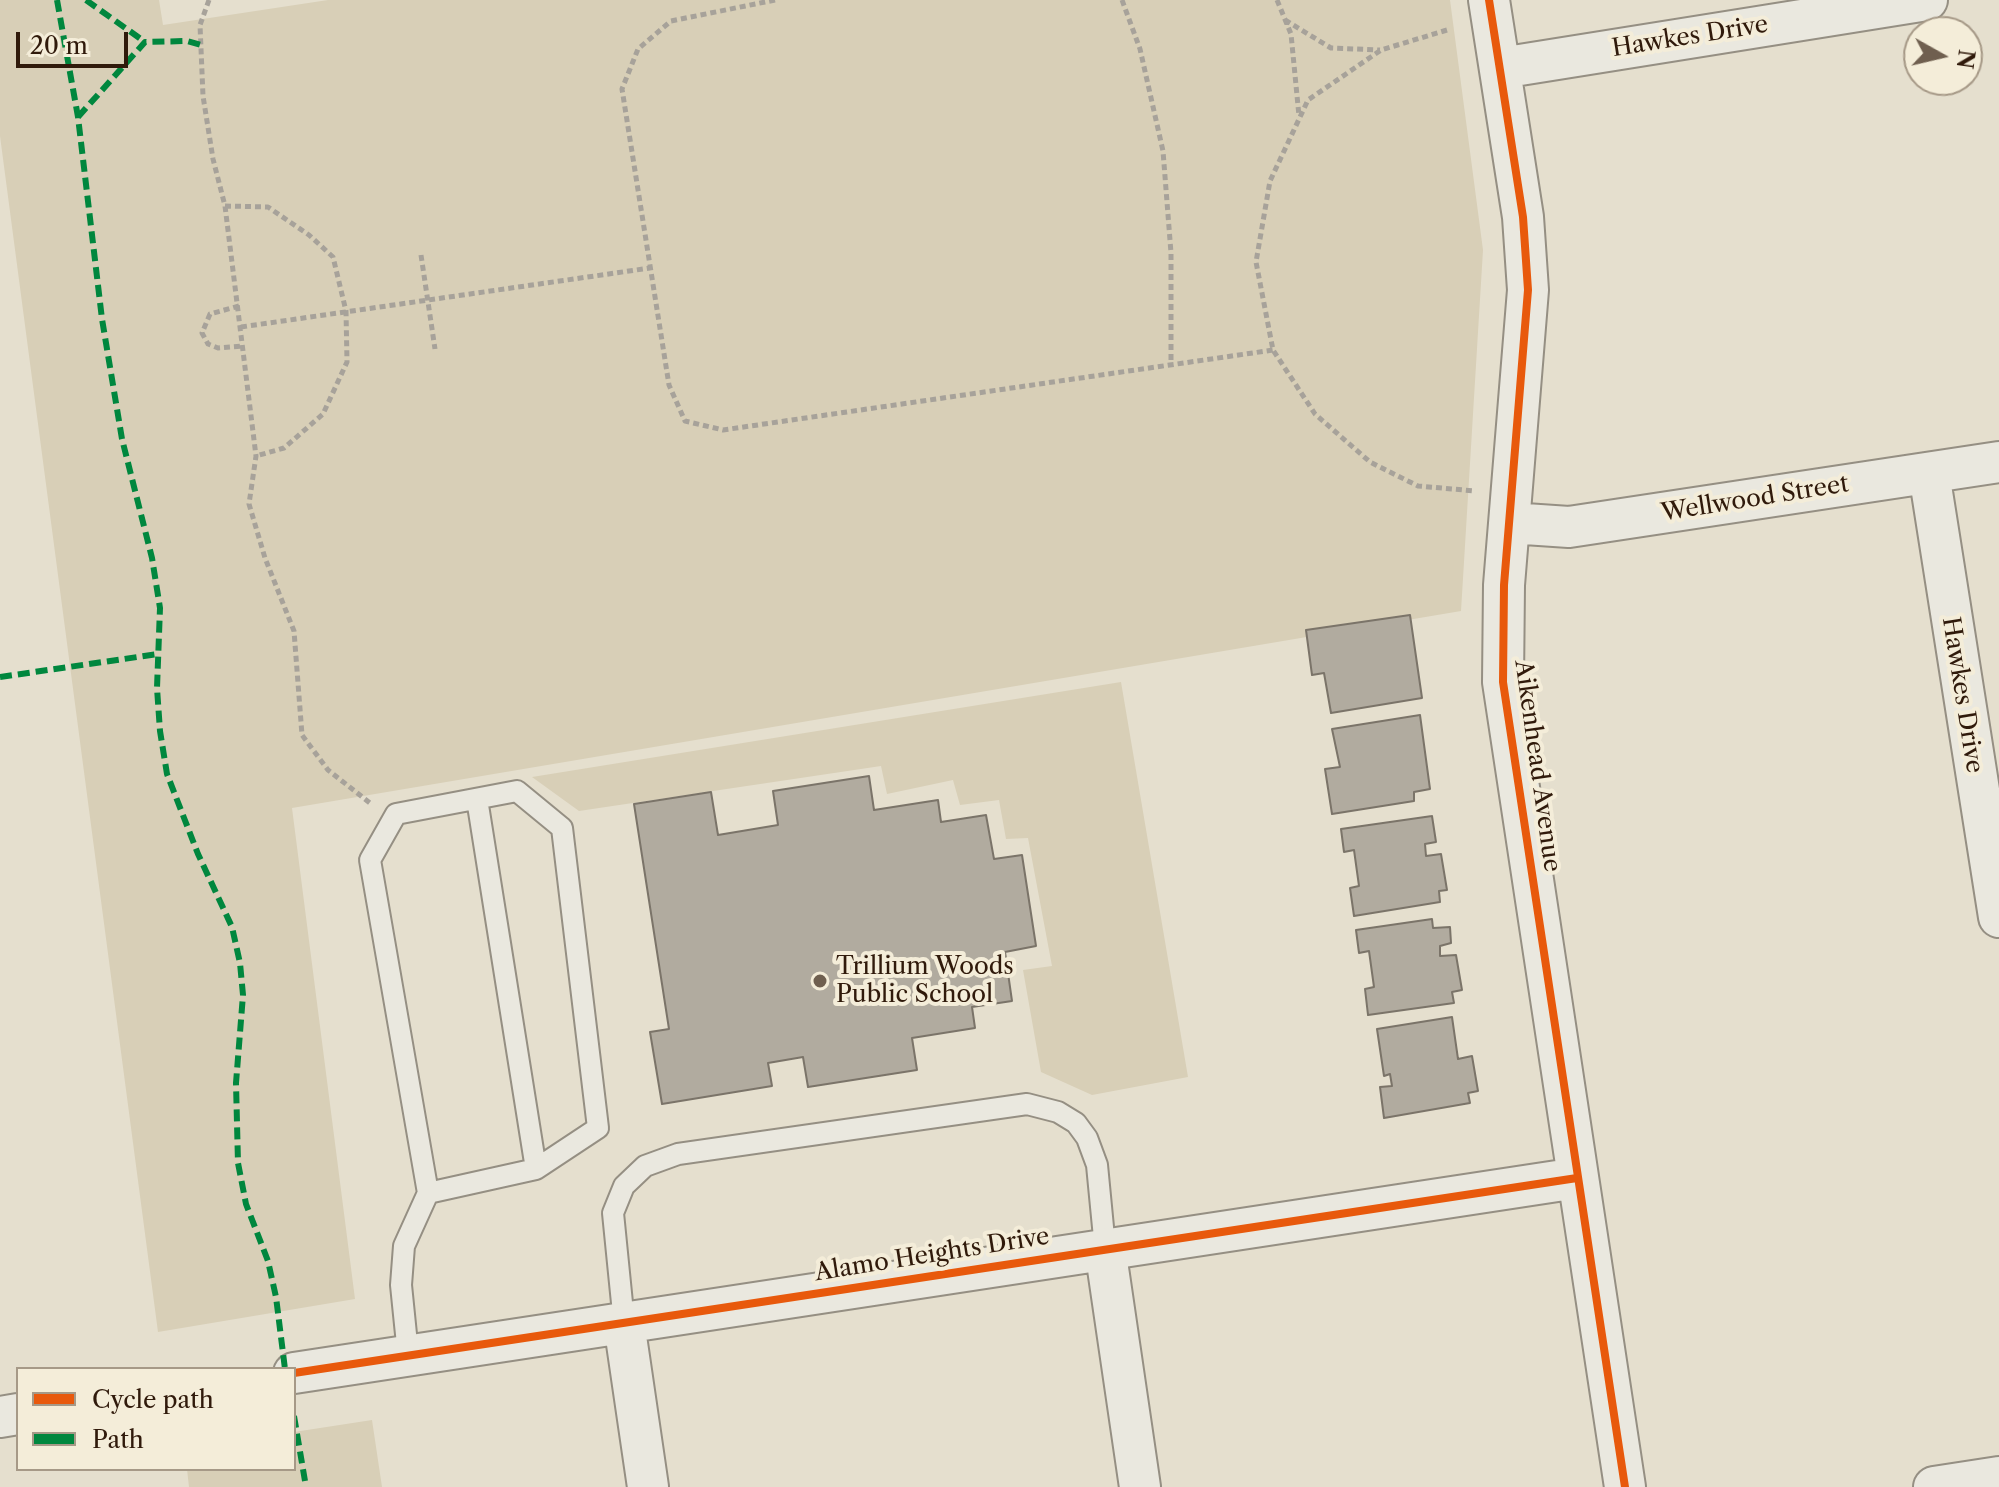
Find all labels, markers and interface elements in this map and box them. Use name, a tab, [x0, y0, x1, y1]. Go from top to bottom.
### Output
street label: Hawkes Drive	[1610, 10, 1770, 64]
scale bar	[20, 16, 132, 66]
north arrow	[1903, 16, 1983, 96]
text: 20 m	[30, 31, 88, 60]
text: N	[1951, 48, 1980, 70]
street label: Wellwood Street	[1659, 470, 1851, 528]
street label: Hawkes Drive	[1935, 615, 1989, 775]
street label: Aikenhead Avenue	[1508, 658, 1566, 874]
place label: Trillium Woods Public School	[836, 953, 1014, 1009]
marker: Trillium Woods Public School	[811, 972, 829, 990]
street label: Alamo Heights Drive	[813, 1222, 1051, 1288]
legend	[16, 1367, 296, 1471]
text: Cycle path	[92, 1385, 214, 1414]
text: Path	[92, 1425, 144, 1454]

